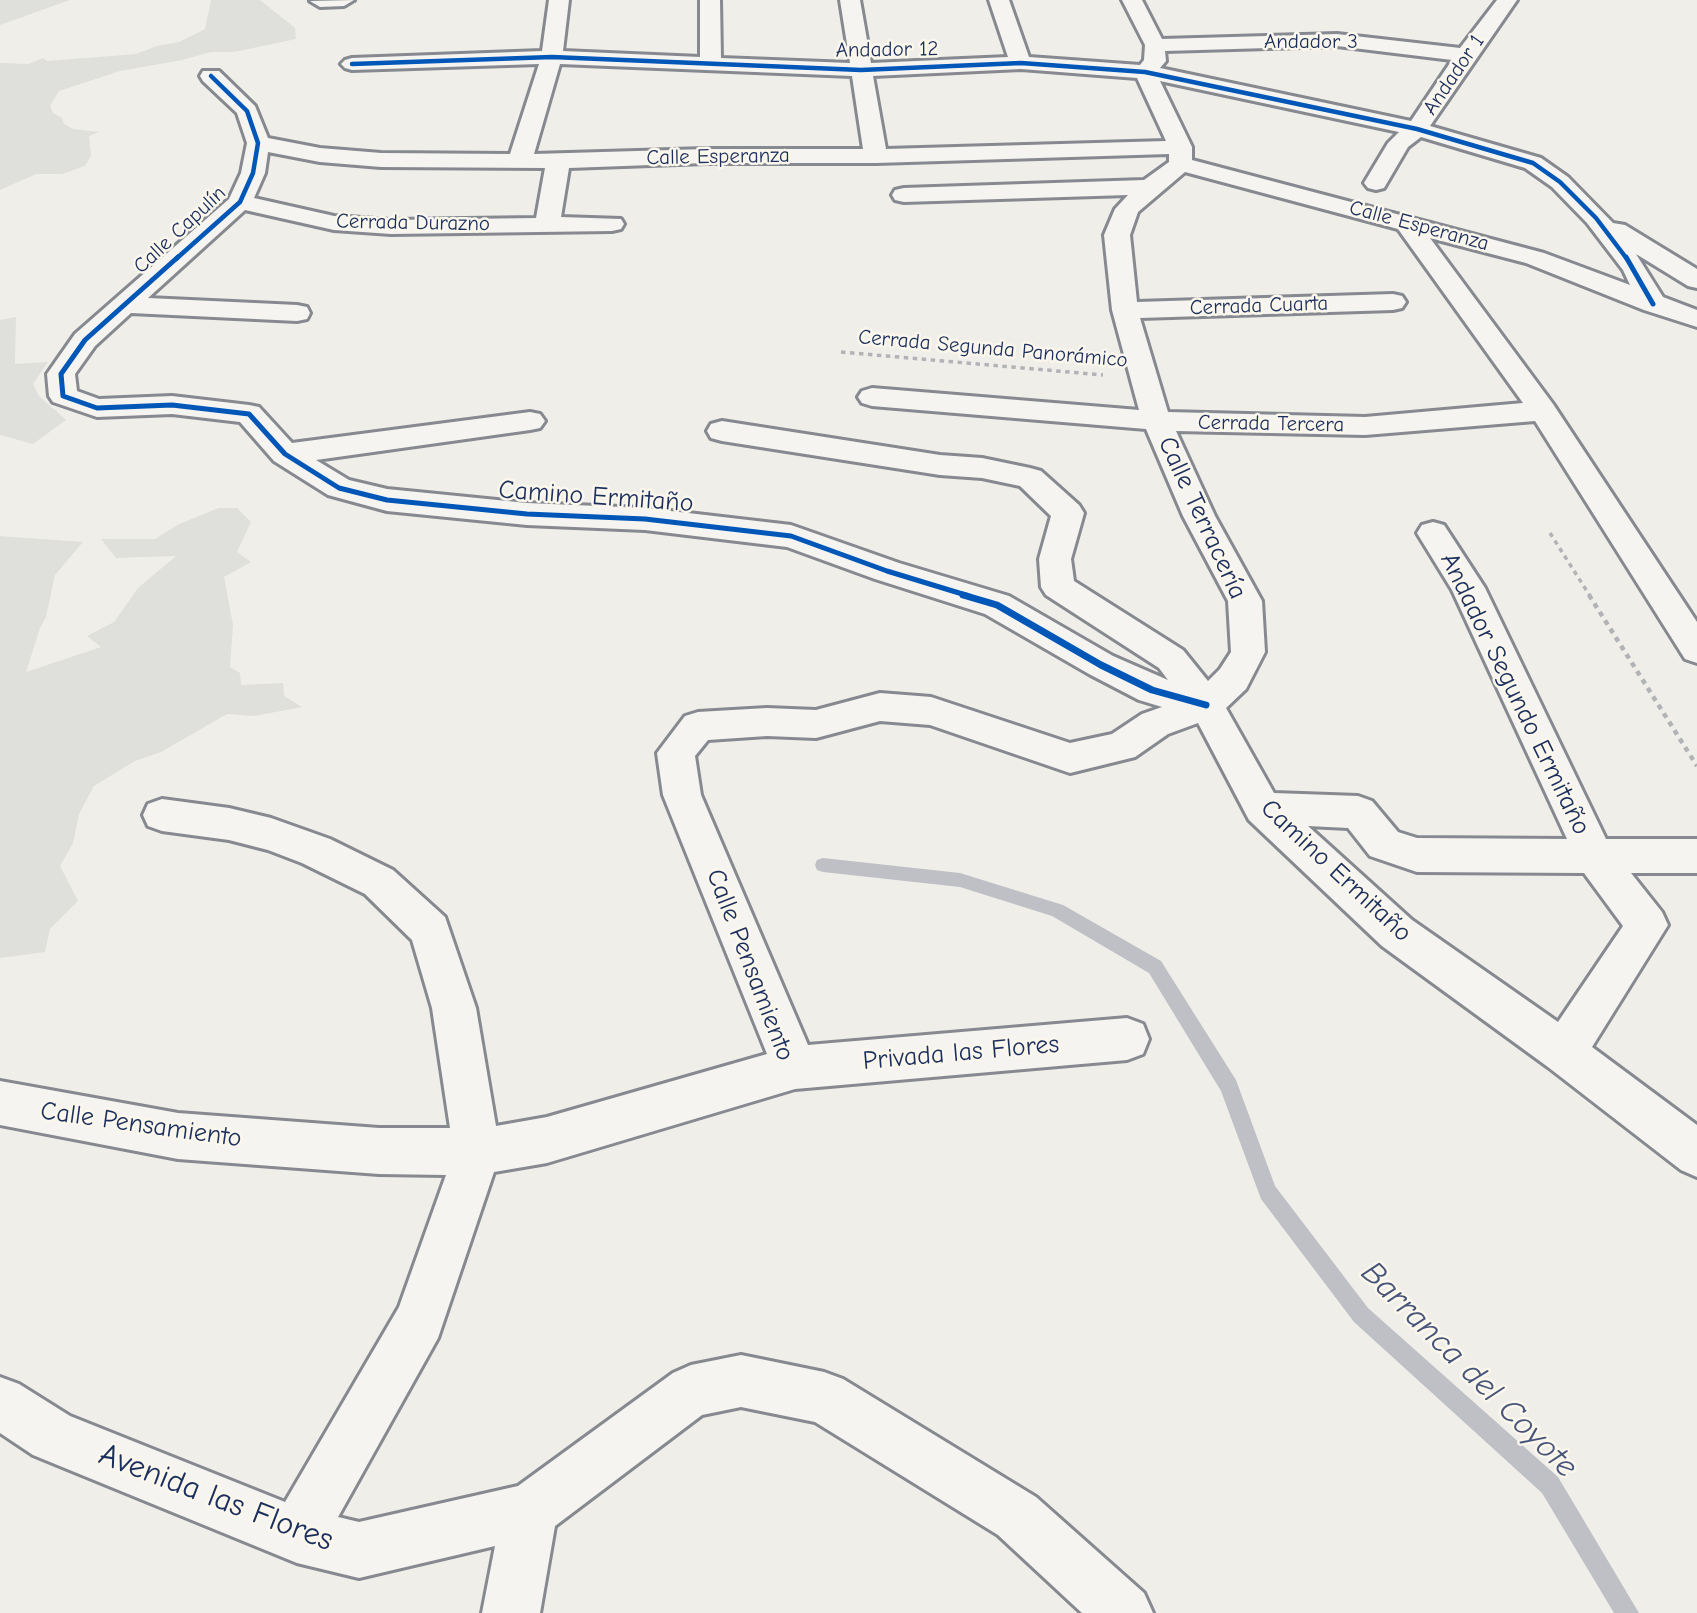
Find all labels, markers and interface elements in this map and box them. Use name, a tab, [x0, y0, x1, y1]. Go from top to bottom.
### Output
street label: Andador 3	[1264, 29, 1358, 55]
street label: Andador 1	[1418, 30, 1490, 120]
street label: Andador 12	[835, 37, 939, 63]
street label: Calle Esperanza	[646, 143, 790, 171]
street label: Calle Capulín	[129, 181, 231, 279]
street label: Calle Esperanza	[1346, 195, 1492, 257]
street label: Cerrada Durazno	[336, 209, 490, 237]
street label: Cerrada Cuarta	[1189, 291, 1329, 321]
street label: Cerrada Segunda Panorámico	[857, 325, 1129, 373]
street label: Cerrada Tercera	[1198, 410, 1344, 438]
street label: Calle Terracería	[1151, 432, 1253, 604]
street label: Camino Ermitaño	[498, 475, 694, 519]
street label: Andador Segundo Ermitaño	[1433, 548, 1597, 840]
street label: Camino Ermitaño	[1254, 793, 1418, 949]
street label: Calle Pensamiento	[699, 865, 801, 1065]
street label: Privada las Flores	[861, 1029, 1061, 1077]
street label: Calle Pensamiento	[38, 1095, 244, 1155]
water label: Barranca del Coyote	[1352, 1253, 1586, 1487]
street label: Avenida las Flores	[93, 1436, 339, 1560]

